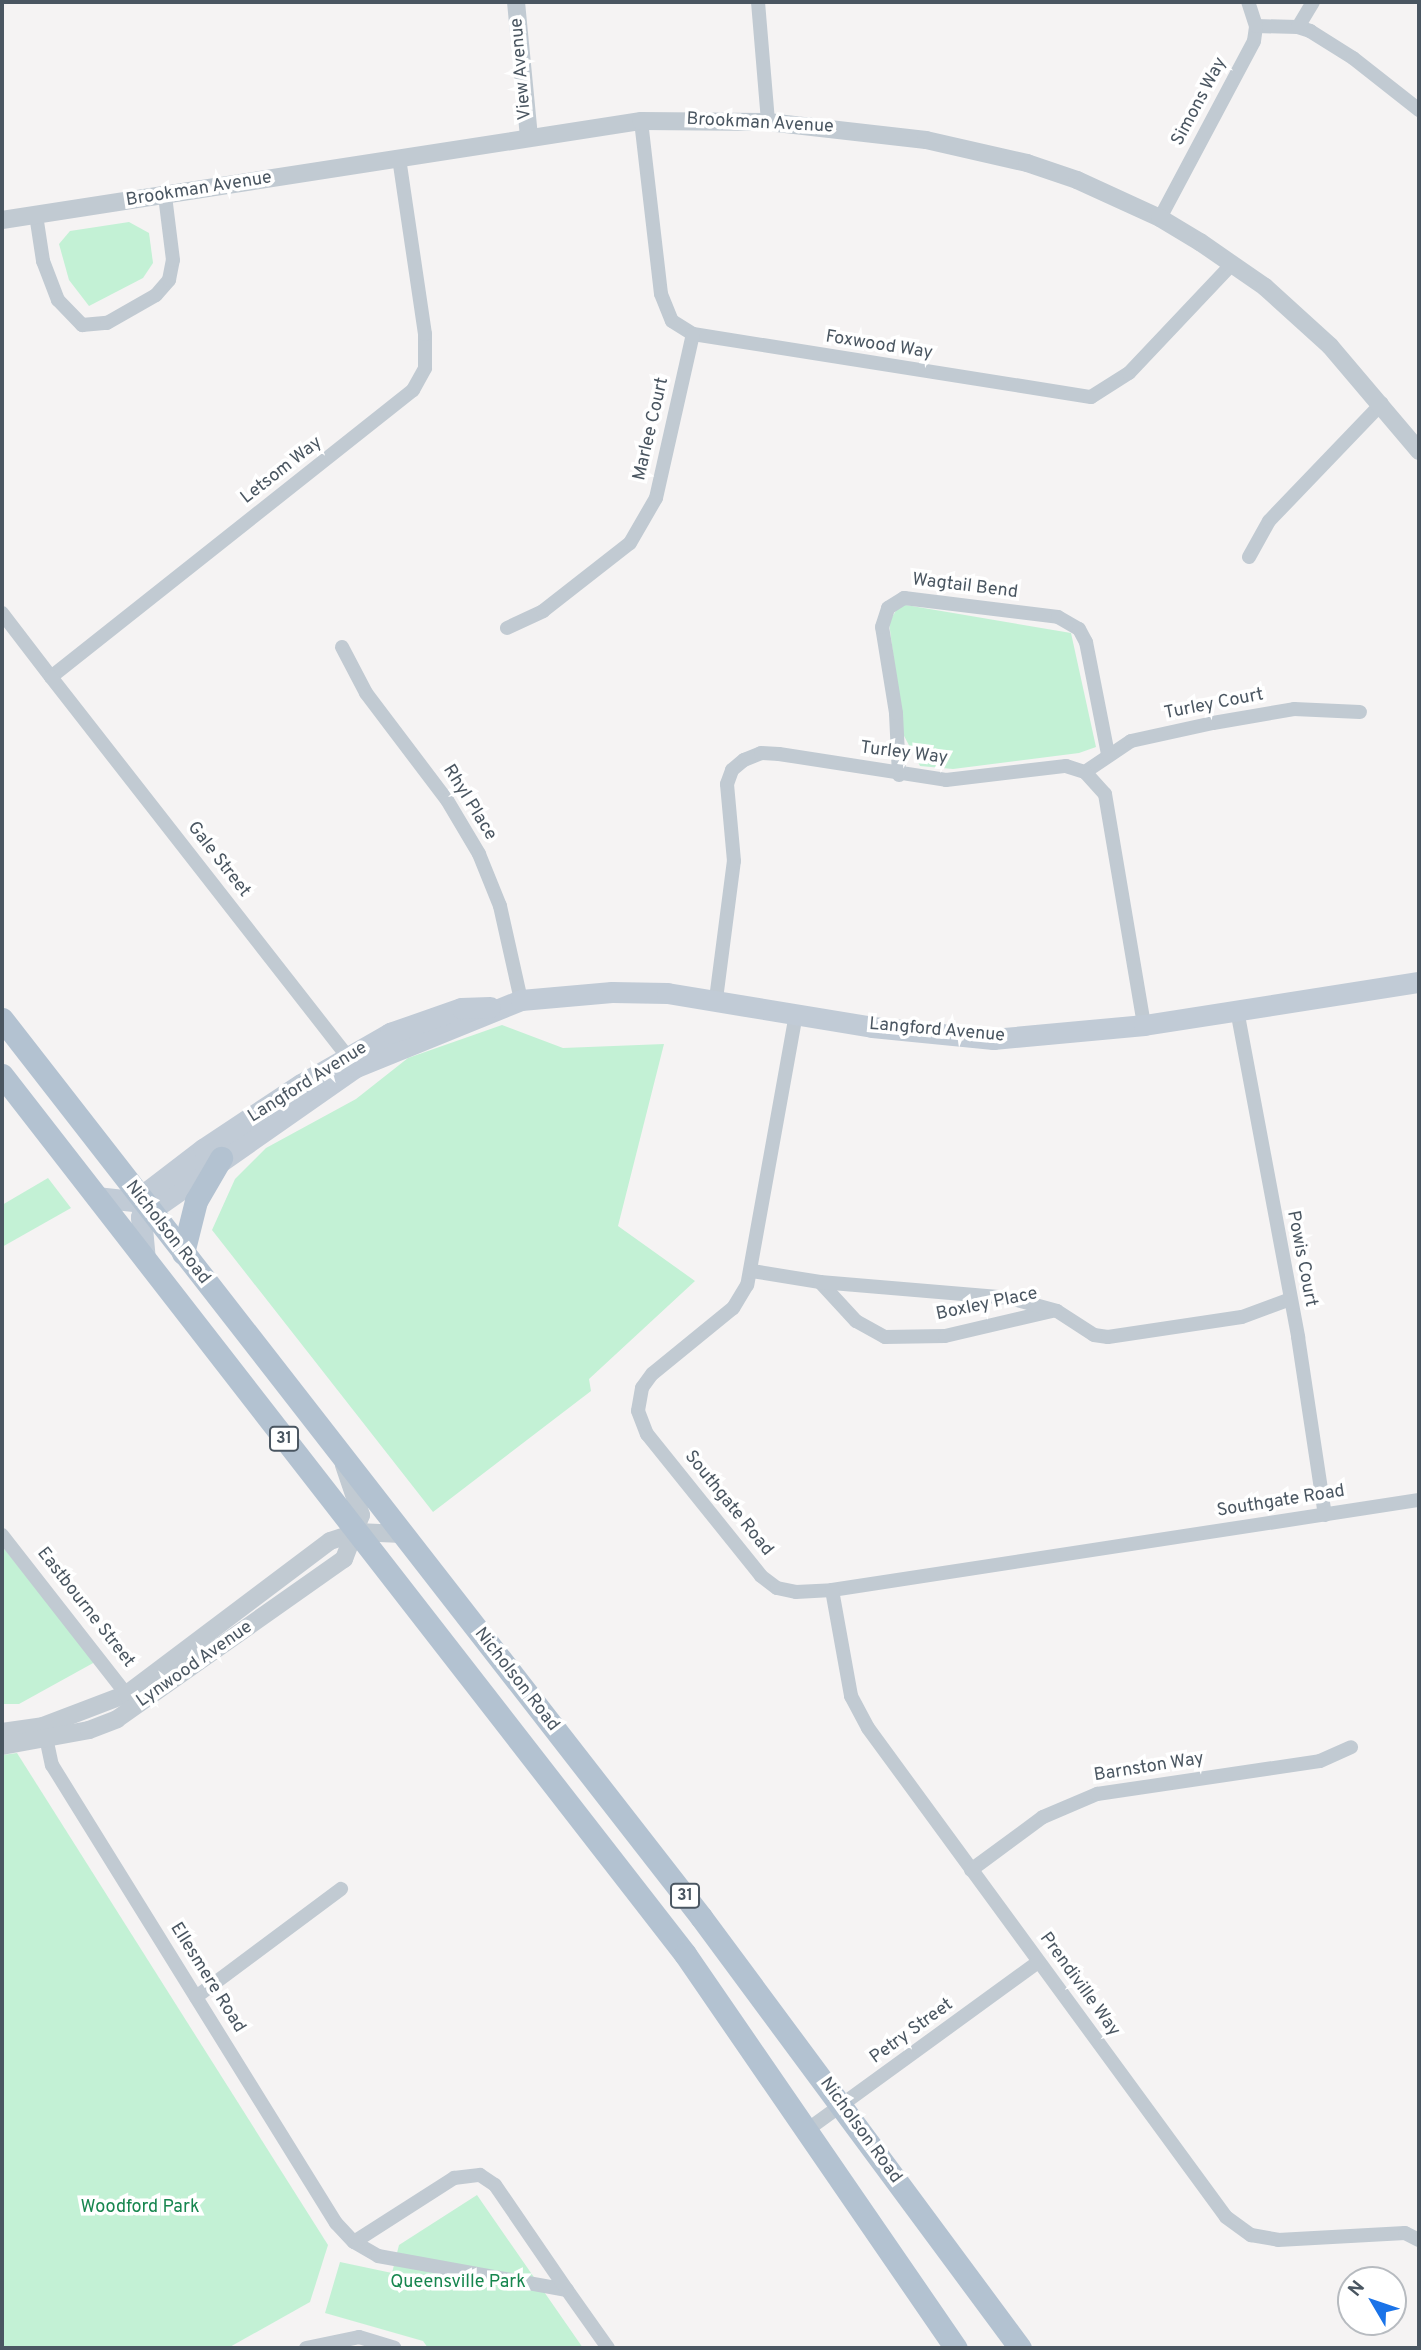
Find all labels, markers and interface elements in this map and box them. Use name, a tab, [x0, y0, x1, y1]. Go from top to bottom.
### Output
street label: View Avenue	[507, 17, 537, 121]
street label: Simons Way	[1168, 54, 1232, 150]
street label: Brookman Avenue	[686, 109, 834, 139]
street label: Brookman Avenue	[124, 168, 274, 212]
street label: Foxwood Way	[824, 327, 934, 365]
street label: Marlee Court	[630, 375, 674, 483]
street label: Letsom Way	[237, 432, 327, 510]
street label: Wagtail Bend	[911, 570, 1019, 604]
street label: Turley Court	[1162, 685, 1266, 725]
street label: Turley Way	[859, 738, 949, 770]
street label: Rhyl Place	[437, 761, 501, 845]
street label: Gale Street	[182, 818, 254, 902]
street label: Langford Avenue	[868, 1014, 1006, 1048]
street label: Langford Avenue	[244, 1038, 372, 1128]
street label: Nicholson Road	[120, 1177, 214, 1289]
street label: Powis Court	[1281, 1209, 1321, 1309]
street label: Boxley Place	[934, 1284, 1040, 1326]
road number: 31	[268, 1427, 300, 1452]
street label: Southgate Road	[679, 1447, 777, 1561]
street label: Southgate Road	[1216, 1481, 1346, 1523]
street label: Eastbourne Street	[31, 1544, 139, 1672]
street label: Lynwood Avenue	[133, 1617, 257, 1713]
street label: Nicholson Road	[469, 1624, 563, 1736]
street label: Barnston Way	[1092, 1749, 1206, 1787]
road number: 31	[669, 1884, 701, 1908]
street label: Ellesmere Road	[165, 1919, 249, 2037]
street label: Prendiville Way	[1034, 1929, 1124, 2041]
street label: Petry Street	[866, 1995, 958, 2069]
street label: Nicholson Road	[814, 2074, 906, 2188]
park label: Woodford Park	[80, 2197, 200, 2219]
north arrow	[1337, 2266, 1407, 2336]
park label: Queensville Park	[390, 2272, 526, 2294]
text: N	[1344, 2276, 1371, 2302]

